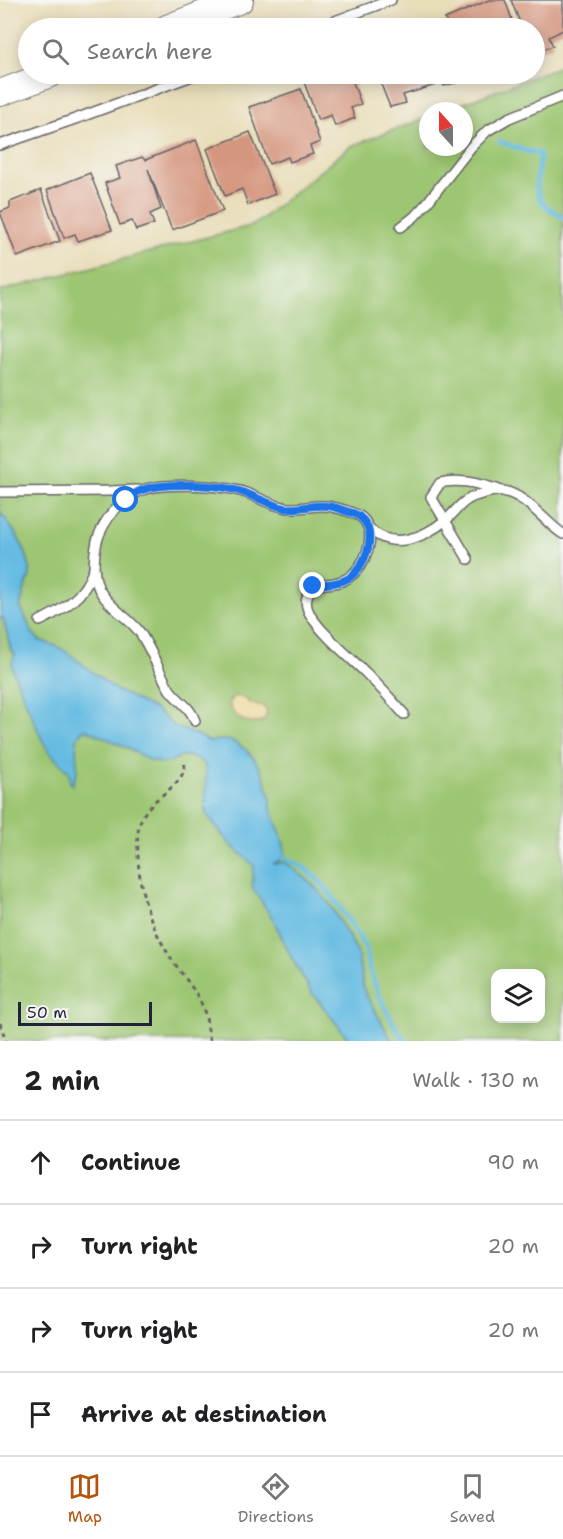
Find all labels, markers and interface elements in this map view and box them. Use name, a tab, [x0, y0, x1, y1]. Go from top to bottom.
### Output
search box	[18, 18, 545, 84]
icon: search	[39, 35, 72, 68]
text: Search here	[87, 37, 213, 66]
north arrow	[419, 102, 473, 156]
route start	[112, 486, 138, 512]
route end	[299, 572, 325, 598]
map controls	[491, 969, 545, 1023]
button: layers	[491, 969, 545, 1023]
scale bar	[18, 999, 152, 1026]
text: 50 m	[27, 1002, 67, 1023]
text: 2 min	[24, 1063, 100, 1098]
text: Walk · 130 m	[412, 1067, 539, 1093]
icon: ahead	[24, 1146, 57, 1179]
text: Continue	[81, 1148, 181, 1177]
text: 90 m	[487, 1149, 539, 1175]
icon: right	[24, 1230, 57, 1263]
text: Turn right	[81, 1232, 198, 1261]
text: 20 m	[488, 1233, 539, 1259]
icon: right	[24, 1314, 57, 1347]
text: Turn right	[81, 1316, 198, 1345]
text: 20 m	[488, 1317, 539, 1343]
icon: arrive	[24, 1398, 57, 1431]
text: Arrive at destination	[81, 1400, 327, 1429]
tab: Map	[68, 1470, 102, 1527]
tab: Directions	[238, 1470, 314, 1527]
tab: Saved	[450, 1470, 495, 1527]

